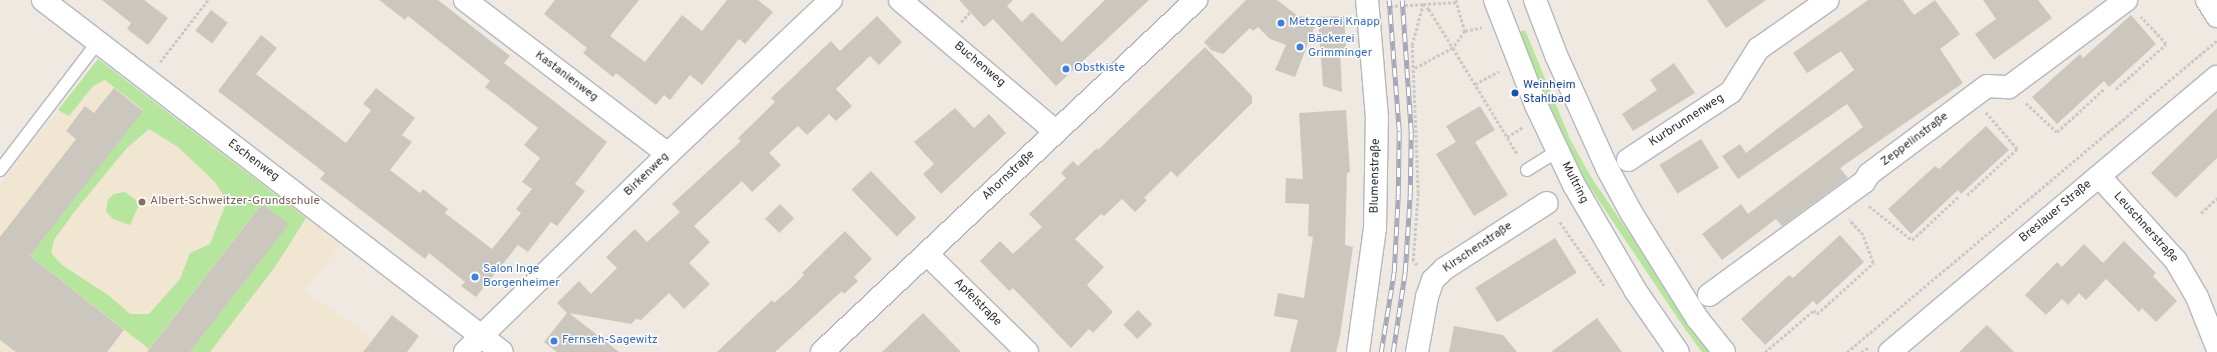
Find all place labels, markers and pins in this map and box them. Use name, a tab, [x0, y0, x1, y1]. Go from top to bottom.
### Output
place label: Metzgerei Knapp	[1289, 16, 1380, 30]
marker: Metzgerei Knapp	[1276, 18, 1286, 28]
place label: Bäckerei Grimminger	[1308, 33, 1372, 61]
marker: Bäckerei Grimminger	[1295, 42, 1305, 52]
place label: Obstkiste	[1074, 62, 1125, 76]
marker: Obstkiste	[1061, 64, 1071, 74]
place label: Weinheim Stahlbad	[1523, 79, 1576, 107]
marker: Weinheim Stahlbad	[1510, 88, 1520, 98]
place label: Albert-Schweitzer-Grundschule	[150, 195, 320, 209]
marker: Albert-Schweitzer-Grundschule	[137, 197, 147, 207]
place label: Salon Inge Borgenheimer	[483, 263, 560, 291]
marker: Salon Inge Borgenheimer	[470, 272, 480, 282]
place label: Fernseh-Sagewitz	[562, 334, 658, 348]
marker: Fernseh-Sagewitz	[549, 336, 559, 346]

